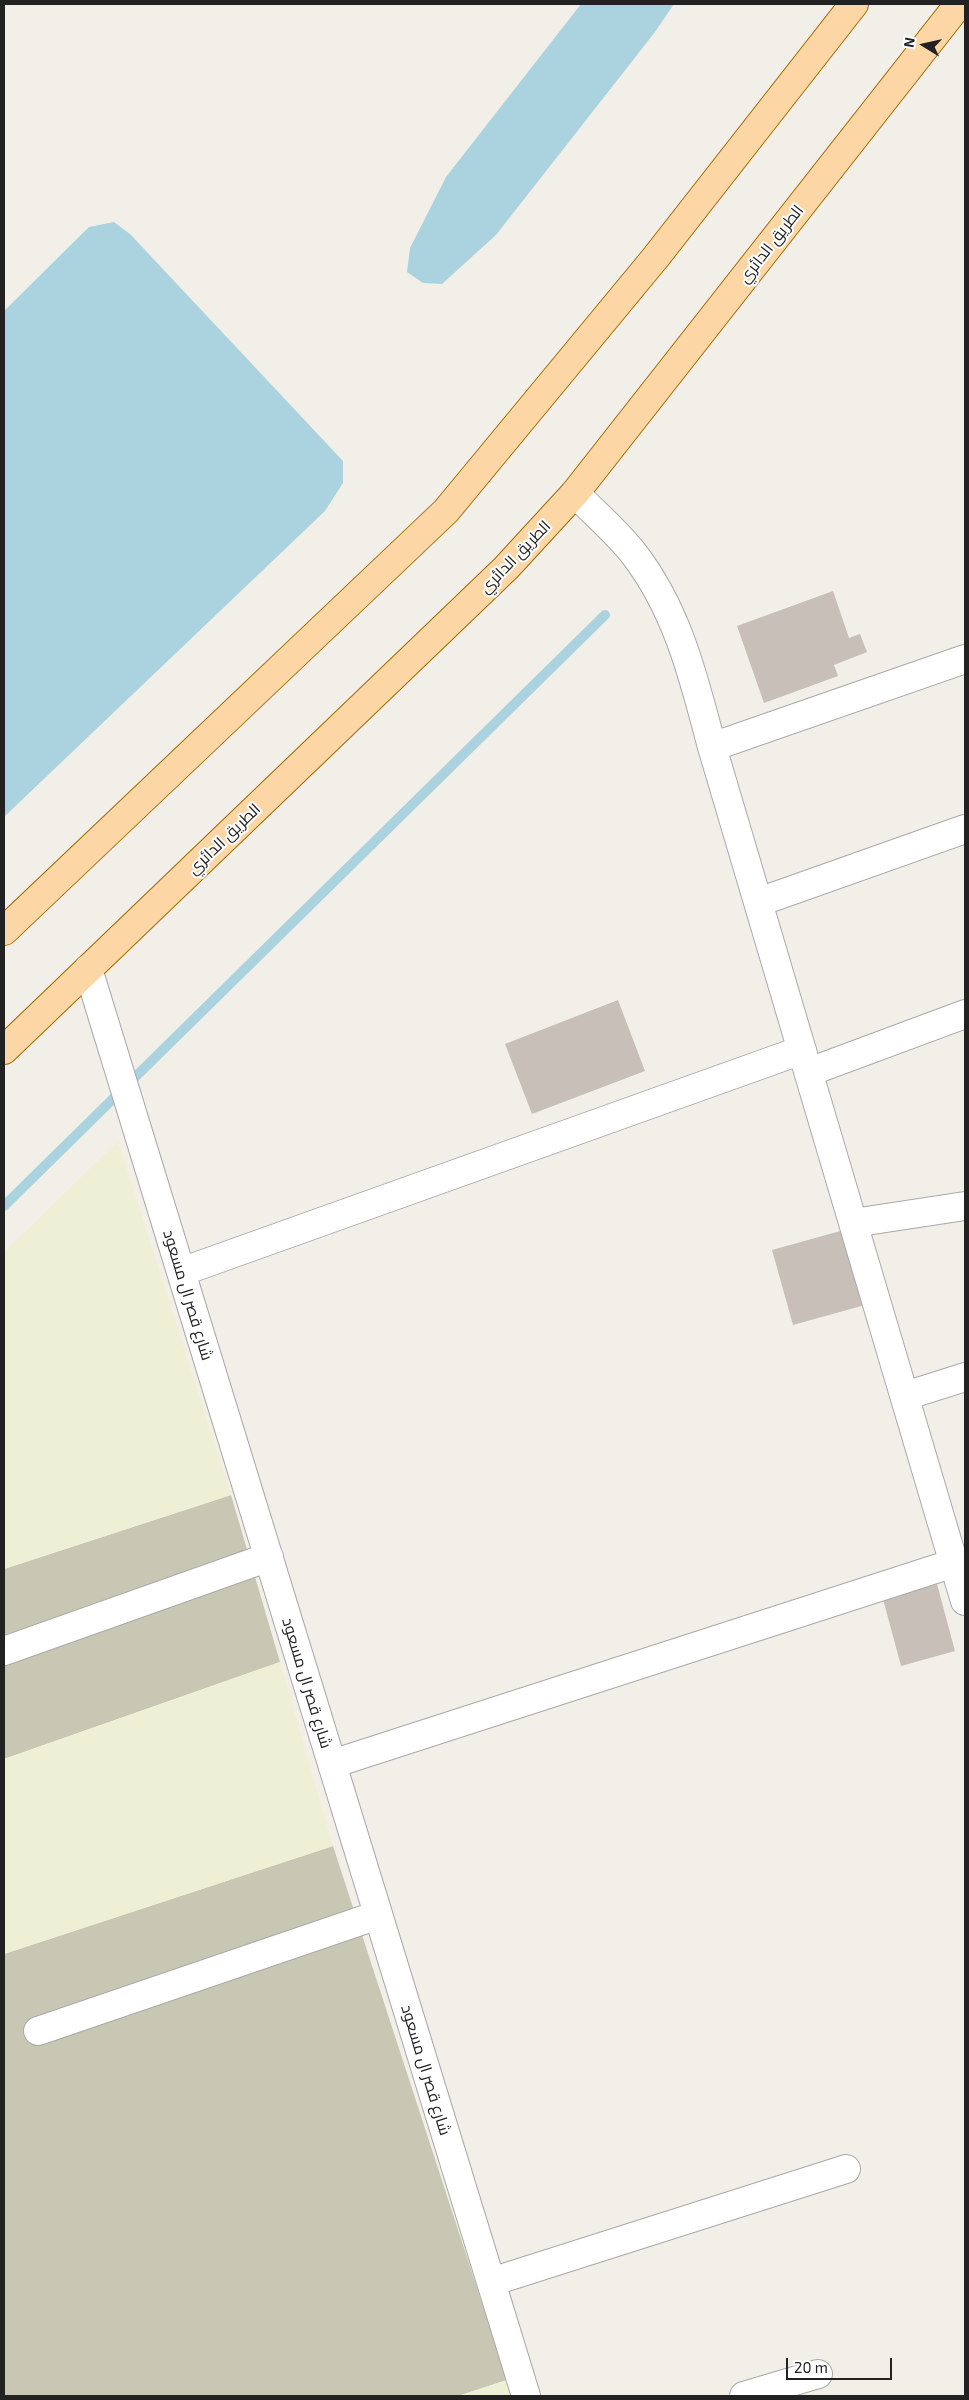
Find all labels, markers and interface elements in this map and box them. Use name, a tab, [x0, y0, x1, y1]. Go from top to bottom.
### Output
north arrow	[899, 20, 949, 70]
text: N	[899, 36, 918, 49]
street label: الطريق الدائري	[735, 201, 807, 287]
street label: الطريق الدائري	[475, 517, 555, 597]
street label: الطريق الدائري	[184, 799, 264, 879]
street label: شارع قصر ال مسعود	[159, 1227, 217, 1363]
street label: شارع قصر ال مسعود	[278, 1615, 336, 1751]
street label: شارع قصر ال مسعود	[397, 2002, 455, 2138]
scale bar	[789, 2348, 895, 2380]
text: 20 m	[794, 2358, 828, 2376]

